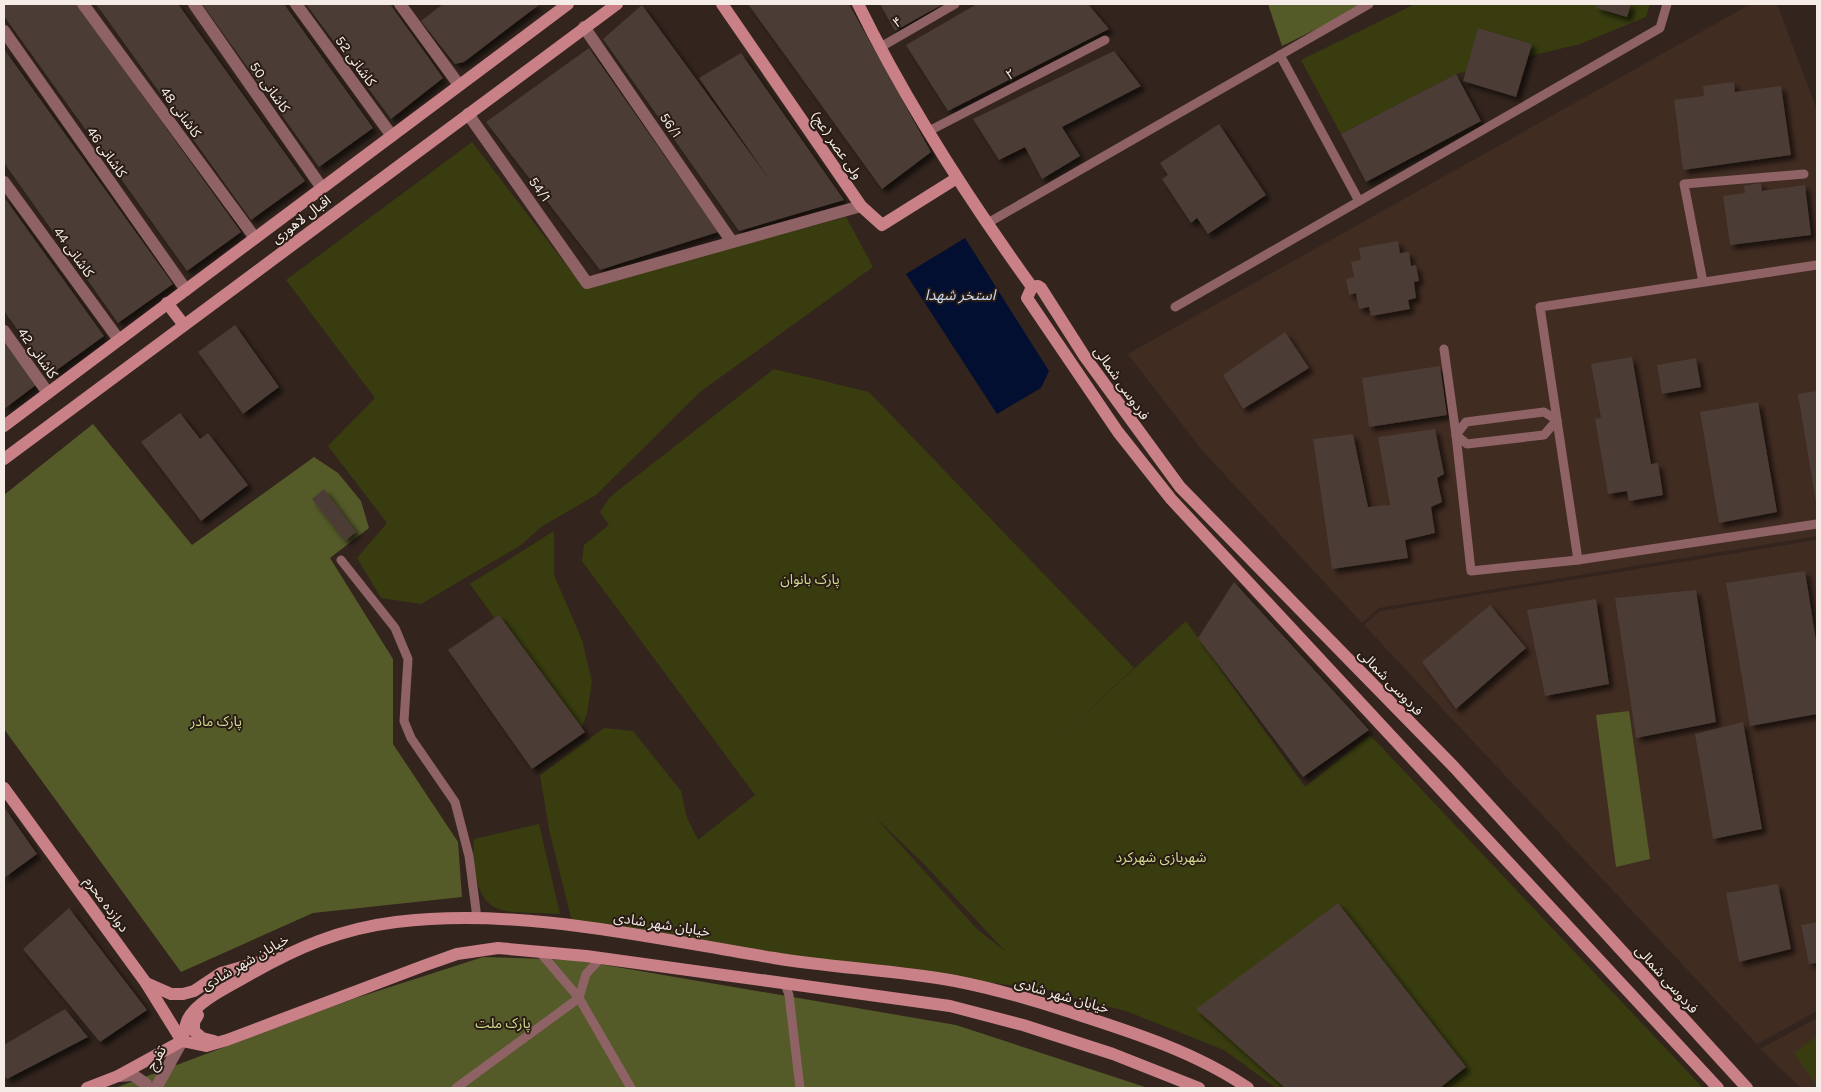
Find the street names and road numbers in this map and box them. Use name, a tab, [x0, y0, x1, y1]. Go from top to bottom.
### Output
street label: ۴	[889, 13, 905, 32]
street label: کاشانی 52	[332, 33, 380, 90]
street label: کاشانی 50	[246, 58, 293, 116]
street label: ۲	[1003, 65, 1018, 84]
street label: کاشانی 48	[156, 84, 205, 141]
street label: ولی عصر (عج)	[805, 108, 866, 184]
street label: 56/1	[656, 110, 685, 141]
street label: کاشانی 46	[83, 124, 130, 181]
street label: 54/1	[525, 174, 554, 205]
street label: اقبال لاهوری	[268, 192, 334, 247]
street label: کاشانی 44	[50, 224, 98, 281]
street label: کاشانی 42	[14, 325, 61, 382]
street label: فردوسی شمالی	[1090, 343, 1153, 423]
street label: فردوسی شمالی	[1355, 646, 1427, 719]
street label: دوازده محرم	[79, 873, 133, 937]
street label: خیابان شهر شادی	[612, 908, 711, 941]
street label: خیابان شهر شادی	[199, 931, 292, 994]
street label: فردوسی شمالی	[1632, 942, 1702, 1017]
street label: خیابان شهر شادی	[1013, 974, 1111, 1017]
street label: تفرج	[143, 1043, 172, 1075]

